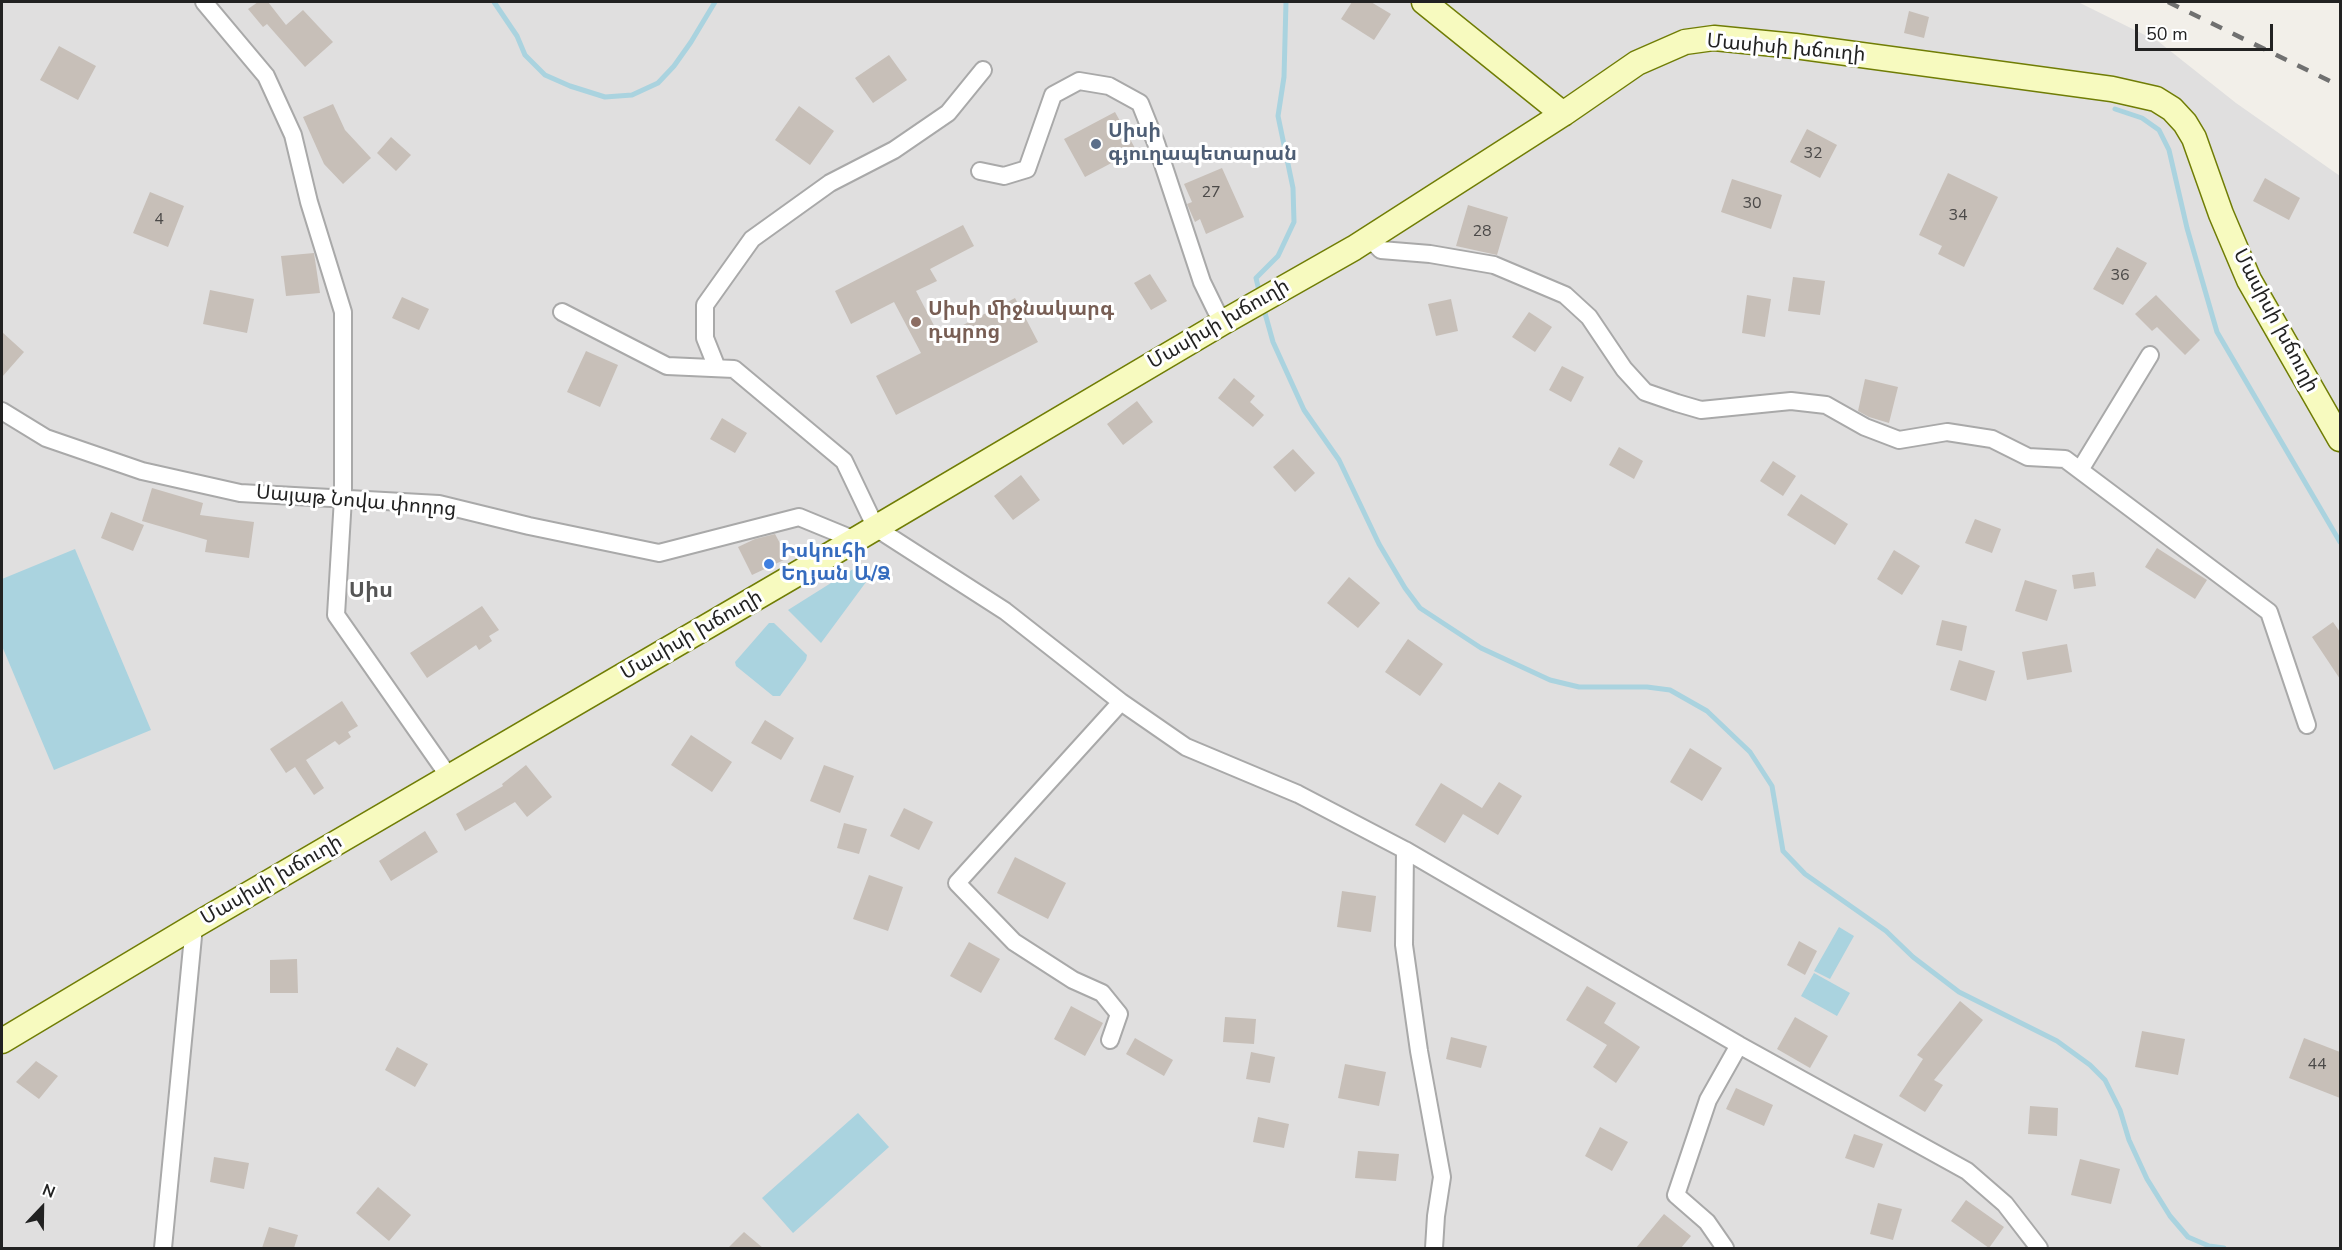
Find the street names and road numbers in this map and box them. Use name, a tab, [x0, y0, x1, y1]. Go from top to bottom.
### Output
street label: Մասիսի խճուղի	[1706, 30, 1866, 68]
street label: Մասիսի խճուղի	[2227, 245, 2323, 397]
street label: Մասիսի խճուղի	[1144, 275, 1294, 375]
street label: Սայաթ Նովա փողոց	[255, 481, 457, 523]
street label: Մասիսի խճուղի	[617, 586, 767, 686]
street label: Մասիսի խճուղի	[197, 831, 347, 931]

